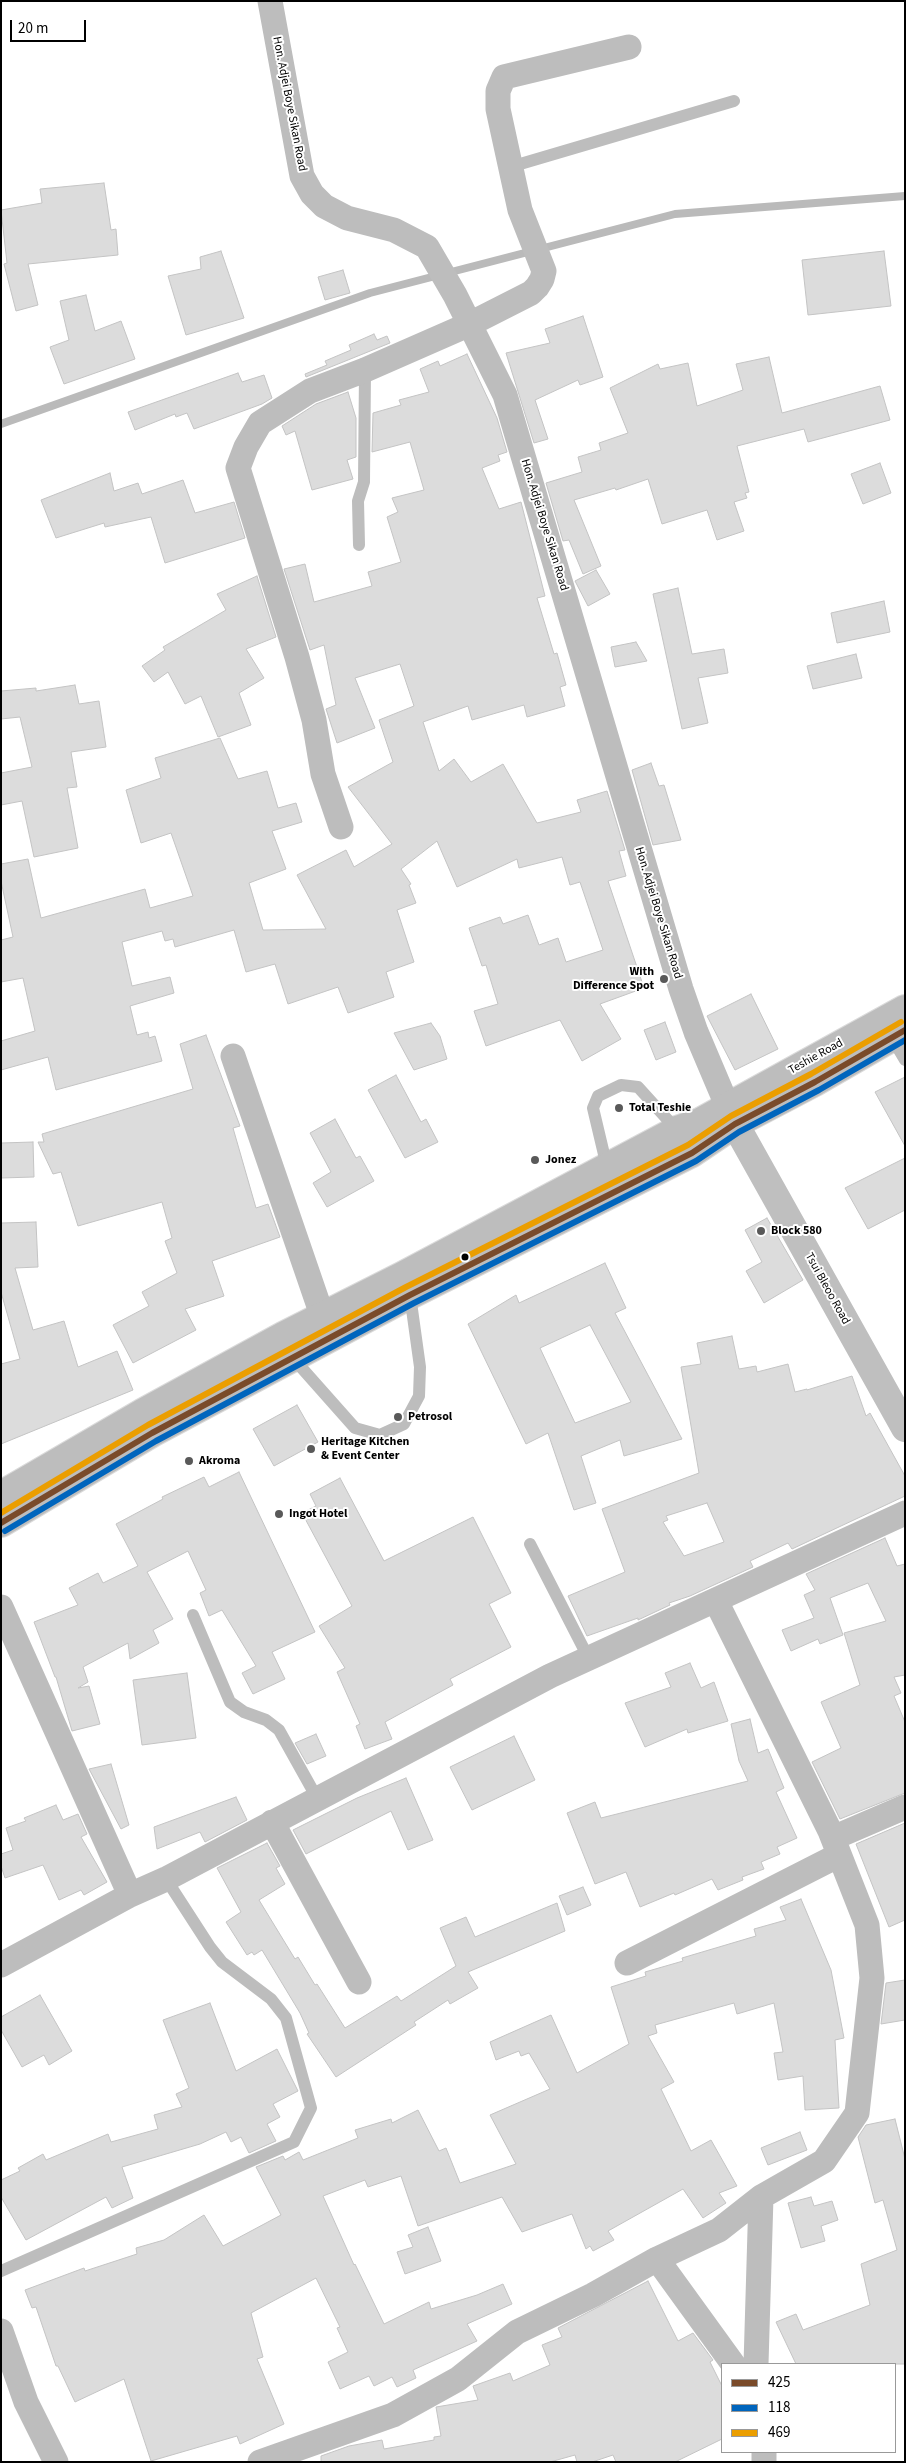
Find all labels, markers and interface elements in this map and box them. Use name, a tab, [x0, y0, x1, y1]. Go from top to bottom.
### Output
scale bar	[12, 10, 89, 42]
text: 20 m	[18, 18, 48, 39]
street label: Hon. Adjei Boye Sikan Road	[269, 35, 309, 173]
street label: Hon. Adjei Boye Sikan Road	[517, 457, 571, 593]
street label: Hon. Adjei Boye Sikan Road	[631, 845, 685, 981]
place label: With Difference Spot	[573, 965, 654, 993]
marker: With Difference Spot	[658, 973, 670, 985]
street label: Teshie Road	[786, 1036, 846, 1078]
place label: Total Teshie	[629, 1101, 691, 1115]
marker: Total Teshie	[613, 1102, 625, 1114]
place label: Jonez	[545, 1153, 576, 1167]
marker: Jonez	[529, 1154, 541, 1166]
place label: Block 580	[771, 1224, 822, 1238]
marker: Block 580	[755, 1225, 767, 1237]
street label: Tsui Bleoo Road	[801, 1251, 853, 1327]
unlabelled marker	[460, 1252, 470, 1262]
place label: Petrosol	[408, 1410, 452, 1424]
marker: Petrosol	[392, 1411, 404, 1423]
place label: Heritage Kitchen & Event Center	[321, 1435, 409, 1463]
marker: Heritage Kitchen & Event Center	[305, 1443, 317, 1455]
place label: Akroma	[199, 1454, 240, 1468]
marker: Akroma	[183, 1455, 195, 1467]
place label: Ingot Hotel	[289, 1507, 347, 1521]
marker: Ingot Hotel	[273, 1508, 285, 1520]
legend	[721, 2363, 896, 2453]
text: 425	[768, 2372, 790, 2393]
text: 118	[768, 2397, 790, 2418]
text: 469	[768, 2422, 790, 2443]

